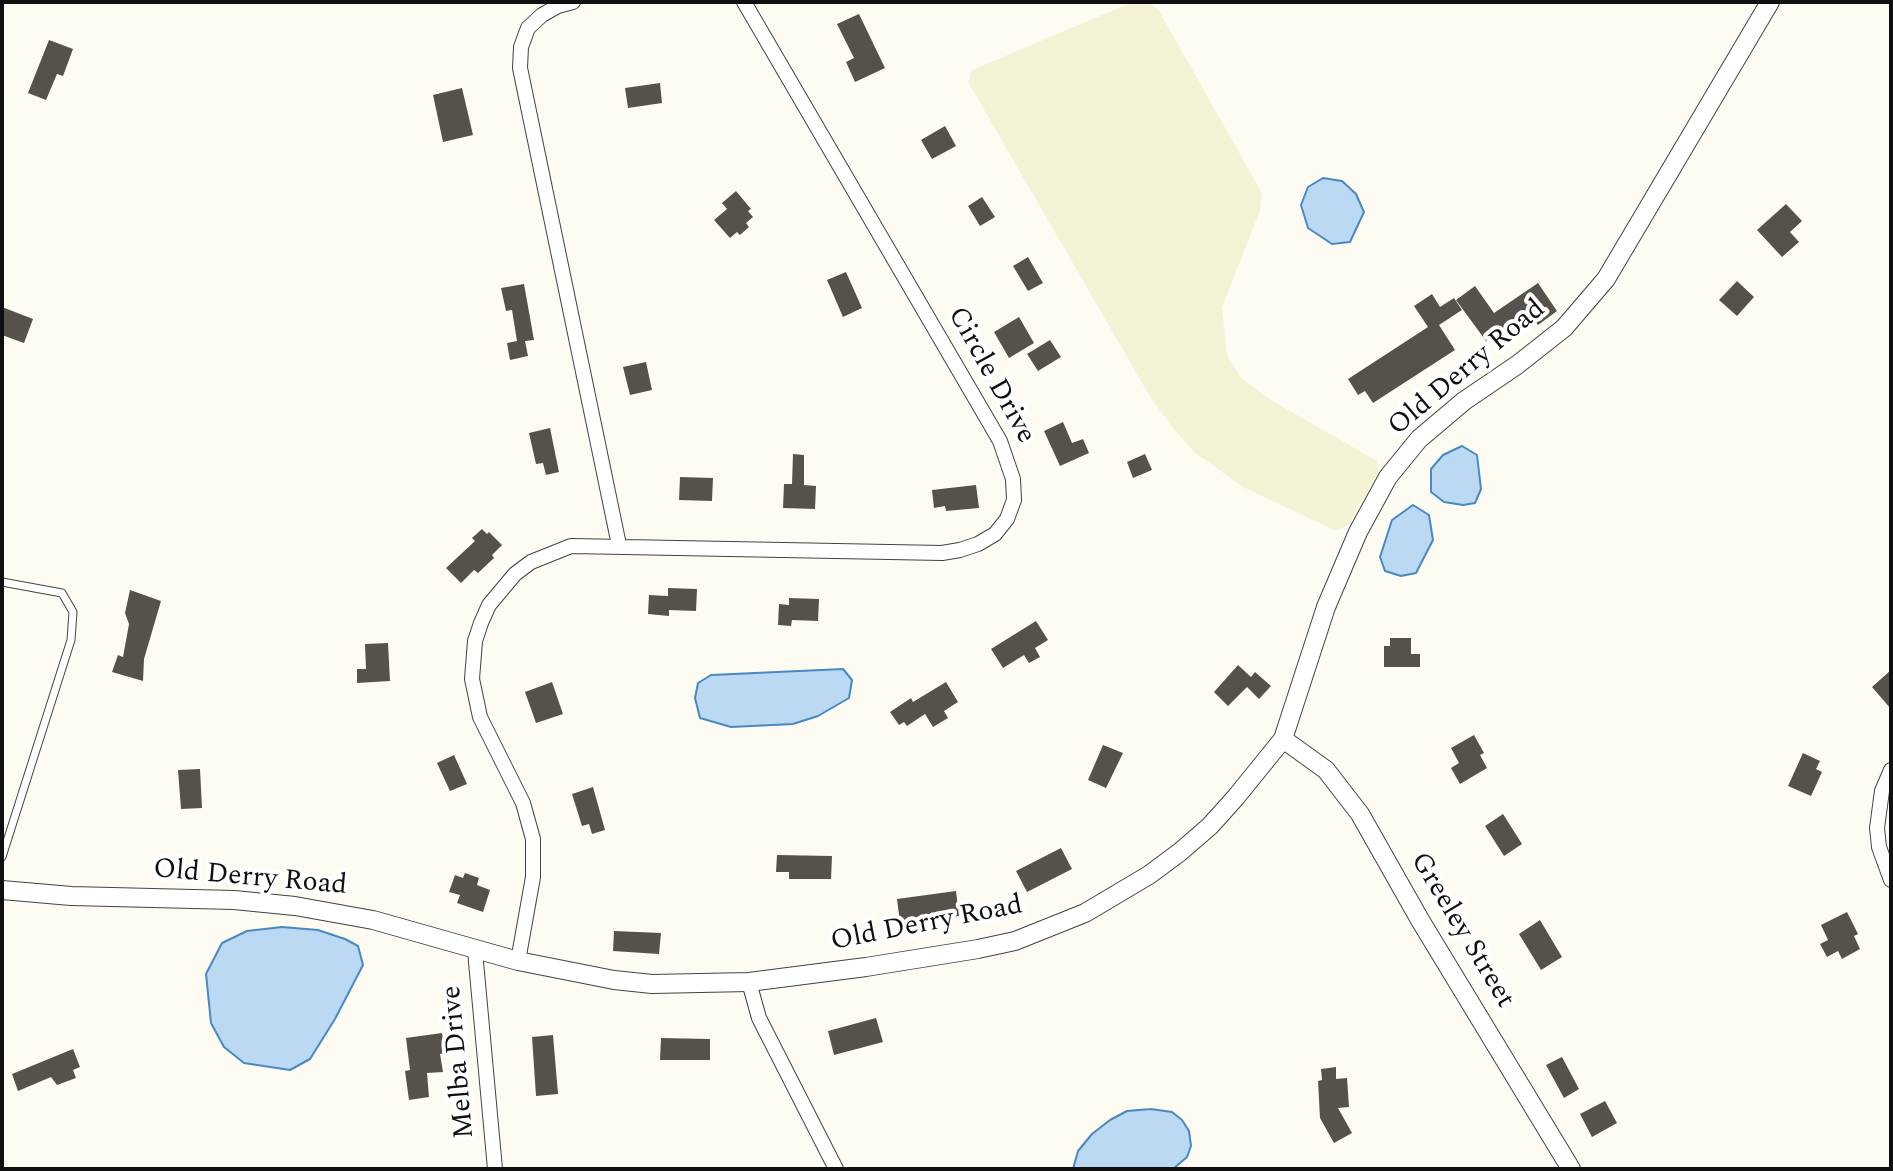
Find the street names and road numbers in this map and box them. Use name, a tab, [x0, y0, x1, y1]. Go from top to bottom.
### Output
street label: Old Derry Road	[1383, 294, 1553, 444]
street label: Circle Drive	[939, 302, 1041, 450]
street label: Greeley Street	[1401, 847, 1521, 1015]
street label: Old Derry Road	[152, 854, 348, 904]
street label: Old Derry Road	[828, 890, 1026, 960]
street label: Melba Drive	[437, 984, 483, 1140]

